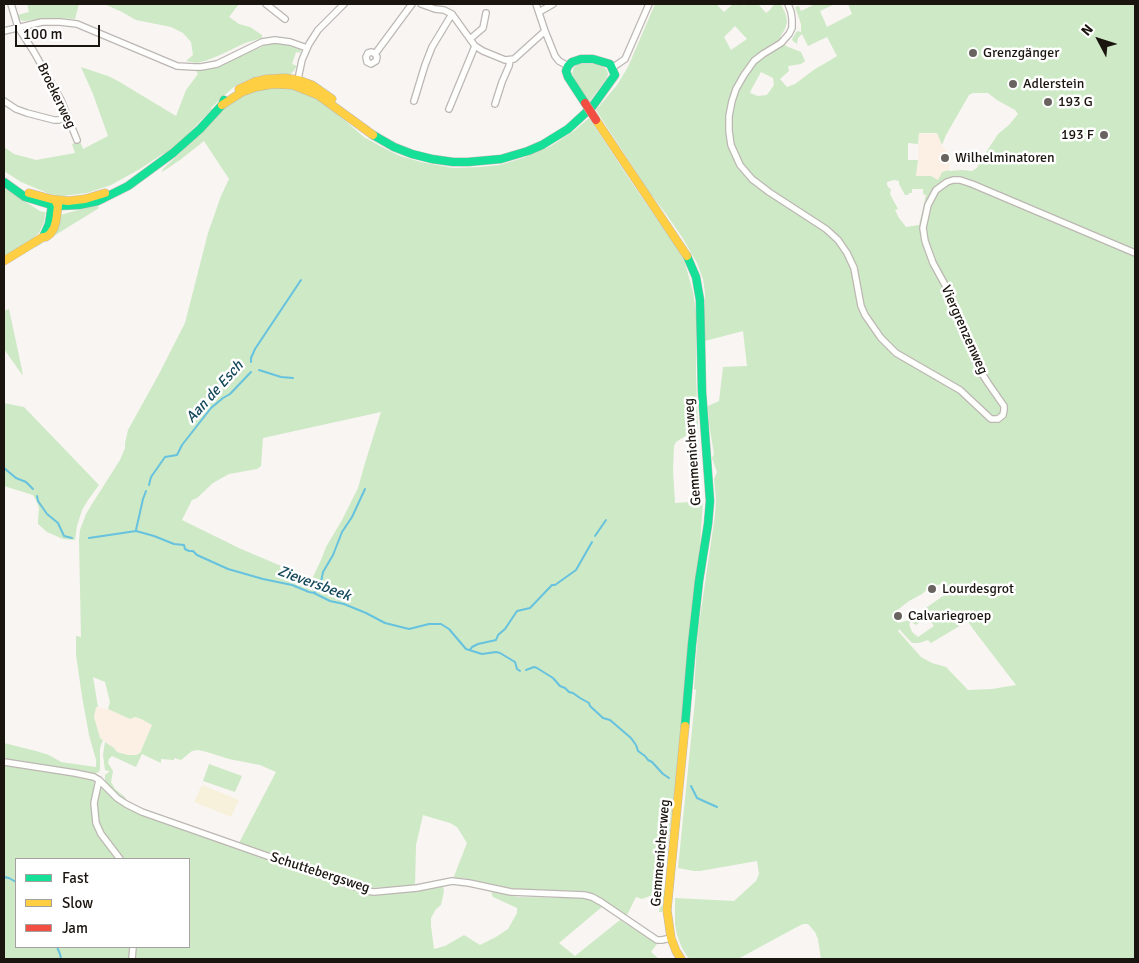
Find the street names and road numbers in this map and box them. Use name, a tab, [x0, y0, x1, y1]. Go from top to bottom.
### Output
street label: Broekerweg	[33, 60, 79, 132]
street label: Viergrenzenweg	[937, 283, 991, 377]
street label: Gemmenicherweg	[681, 398, 705, 506]
street label: Gemmenicherweg	[648, 799, 674, 907]
street label: Schuttebergsweg	[268, 849, 372, 897]

